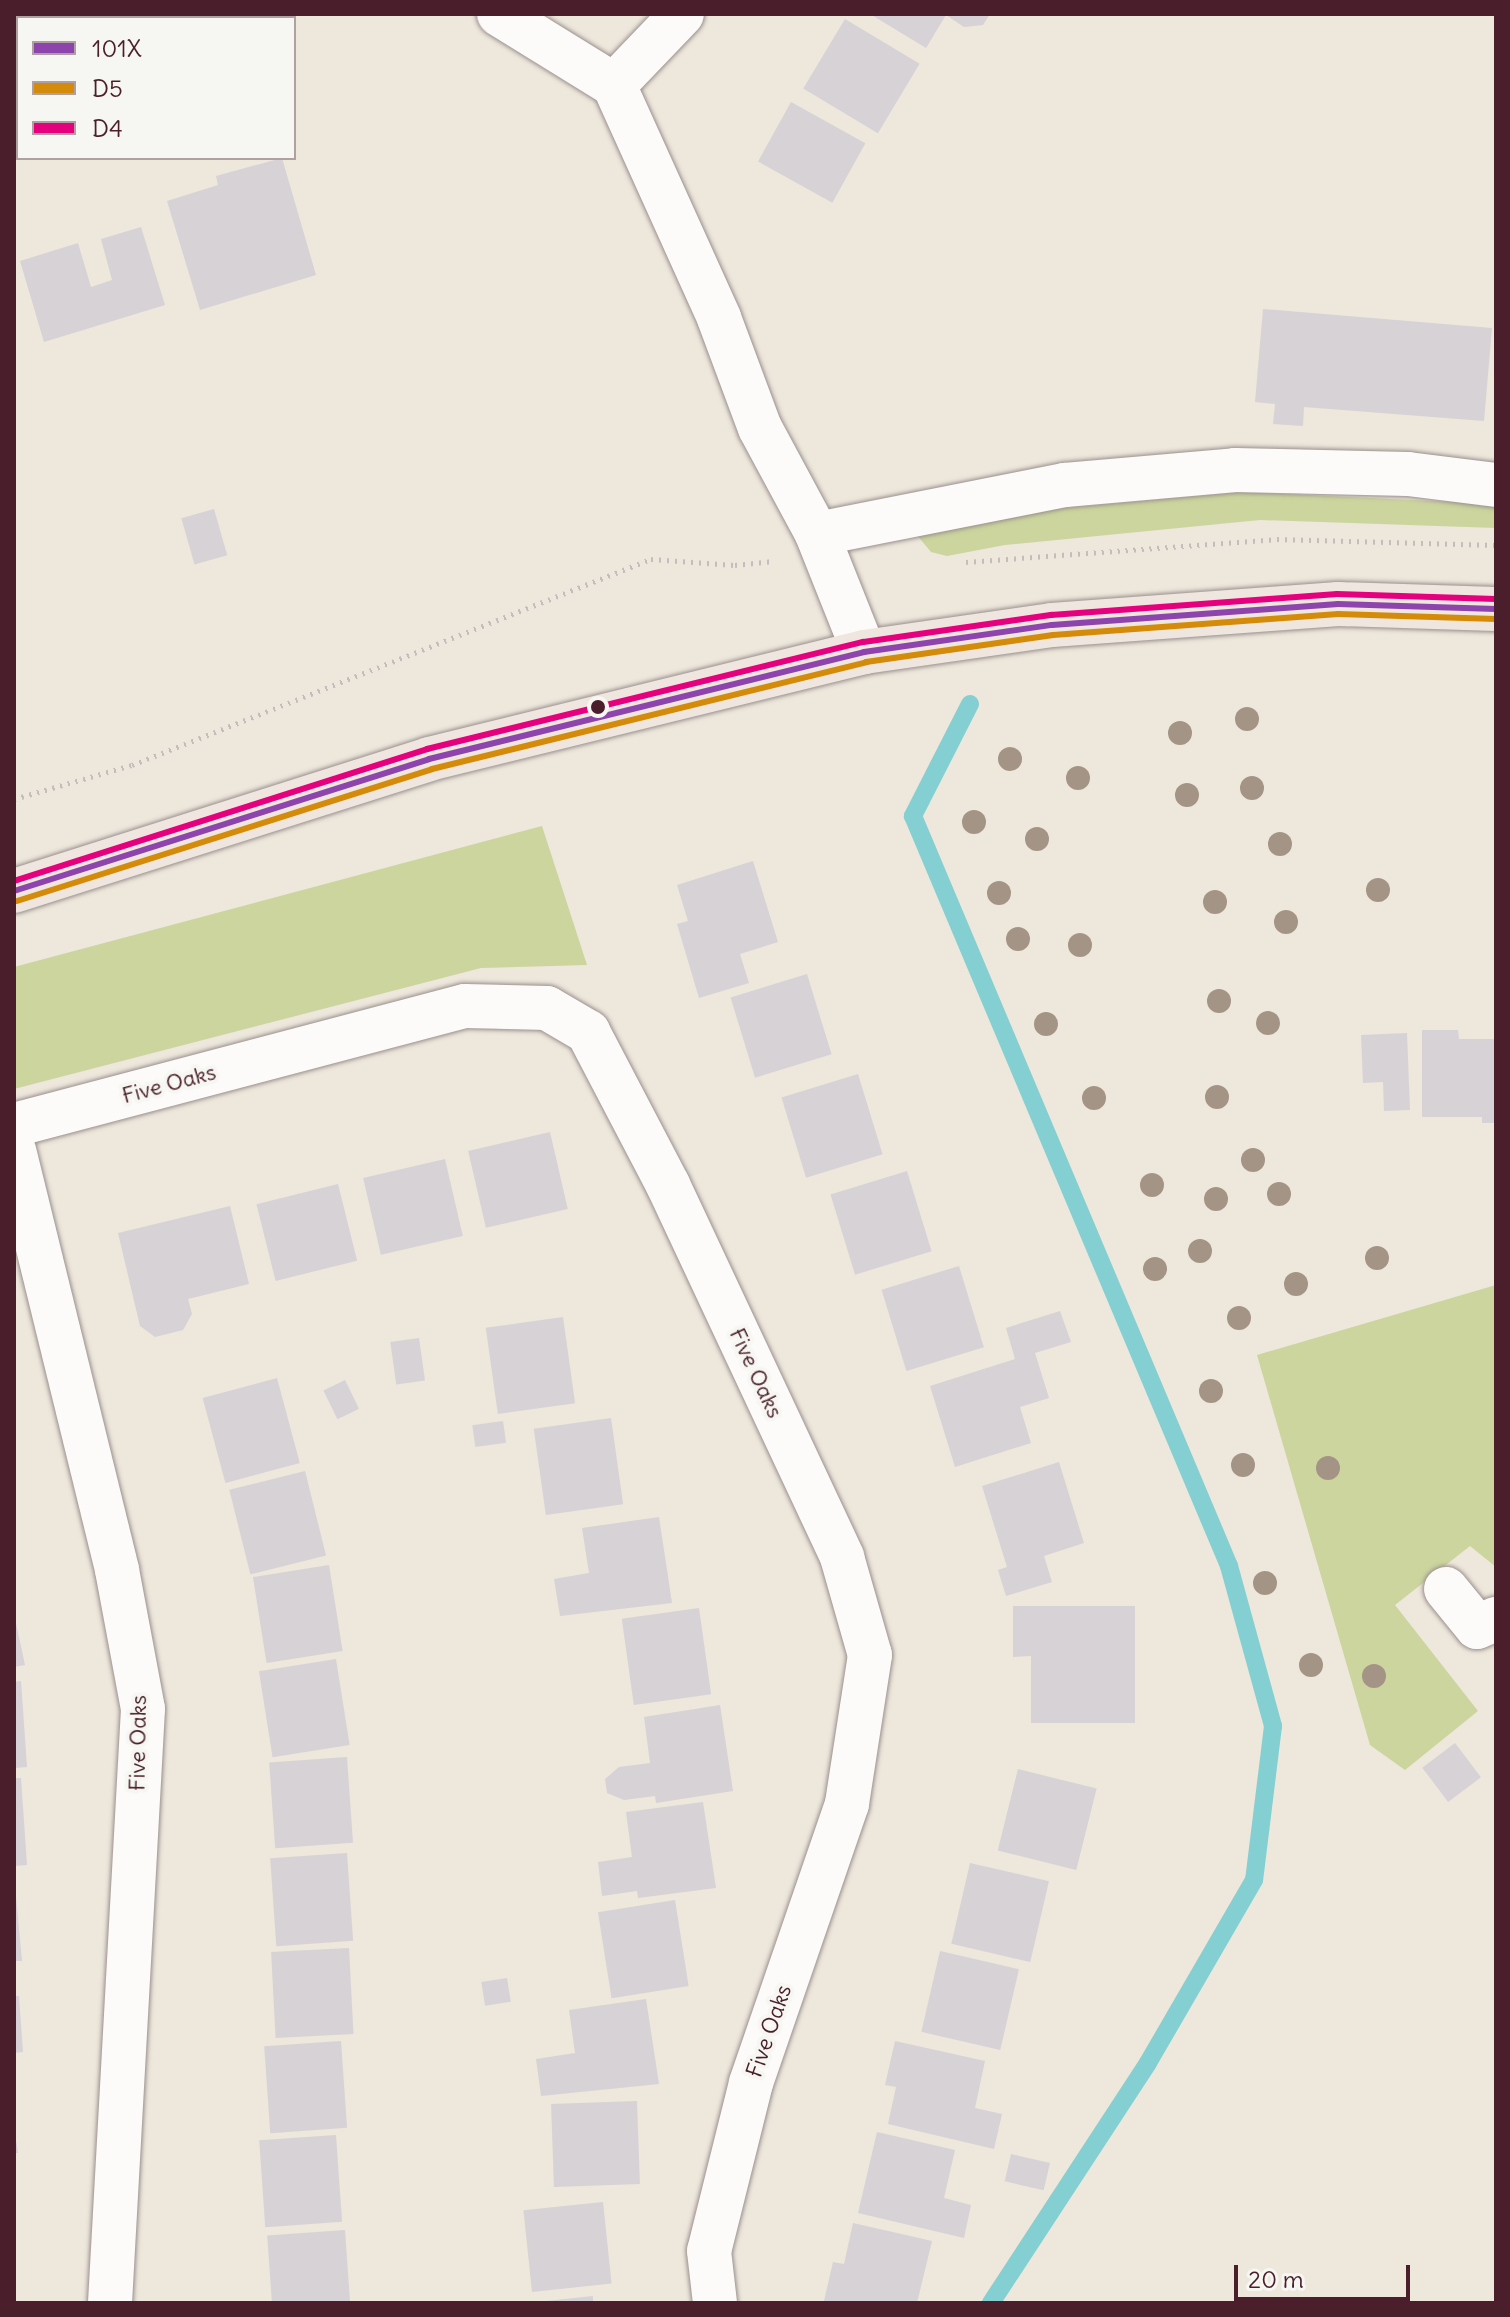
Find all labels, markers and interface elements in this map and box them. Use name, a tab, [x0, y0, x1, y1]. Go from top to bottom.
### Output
legend	[16, 16, 296, 160]
text: 101X	[92, 33, 142, 63]
text: D5	[92, 73, 123, 103]
text: D4	[92, 113, 123, 143]
unlabelled marker	[590, 699, 606, 715]
street label: Five Oaks	[119, 1059, 219, 1109]
street label: Five Oaks	[724, 1324, 788, 1422]
street label: Five Oaks	[124, 1695, 152, 1791]
street label: Five Oaks	[741, 1981, 797, 2081]
scale bar	[1238, 2249, 1414, 2299]
text: 20 m	[1248, 2264, 1304, 2294]

